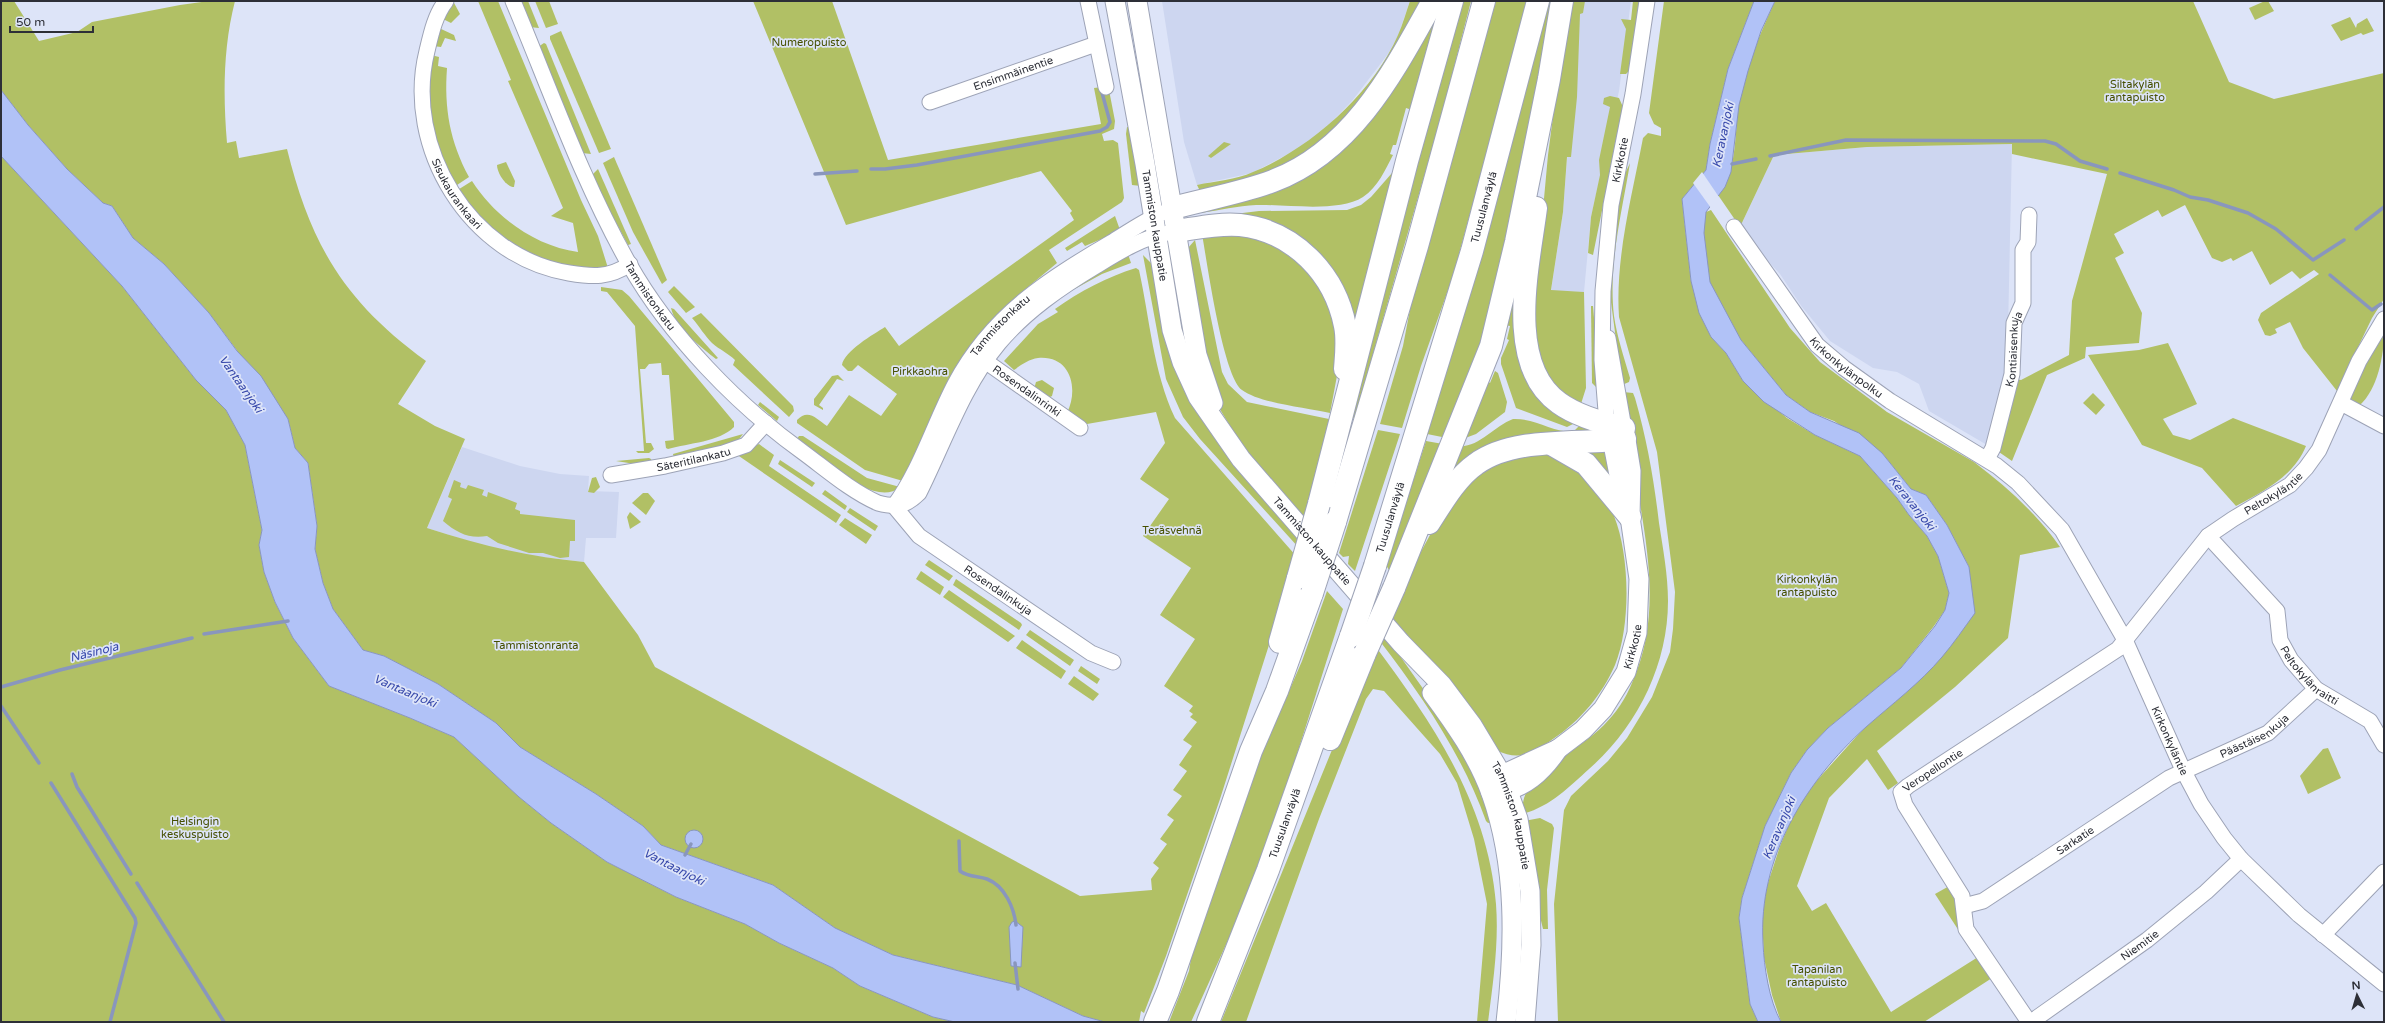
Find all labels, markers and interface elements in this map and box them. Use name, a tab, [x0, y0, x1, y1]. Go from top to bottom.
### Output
scale bar	[10, 8, 93, 34]
text: 50 m	[16, 15, 45, 29]
park label: Numeropuisto	[772, 36, 847, 49]
street label: Ensimmäinentie	[971, 53, 1055, 93]
park label: Siltakylän rantapuisto	[2105, 78, 2165, 104]
water label: Keravanjoki	[1709, 99, 1737, 169]
street label: Kirkkotie	[1609, 136, 1631, 184]
street label: Sisukaurankaari	[429, 156, 485, 232]
street label: Tammiston kauppatie	[1140, 169, 1170, 282]
street label: Tuusulanväylä	[1468, 170, 1499, 244]
street label: Tammistonkatu	[622, 259, 678, 333]
street label: Tammistonkatu	[968, 292, 1033, 359]
street label: Kontiaisenkuja	[2002, 309, 2025, 388]
street label: Kirkonkylänpolku	[1807, 334, 1886, 400]
water label: Vantaanjoki	[216, 353, 267, 417]
street label: Rosendalinrinki	[990, 362, 1064, 419]
park label: Pirkkaohra	[892, 365, 948, 378]
street label: Säteritilankatu	[655, 444, 732, 474]
street label: Peltokyläntie	[2242, 469, 2305, 517]
water label: Keravanjoki	[1886, 473, 1940, 535]
street label: Tuusulanväylä	[1373, 480, 1407, 554]
street label: Tammiston kauppatie	[1270, 494, 1354, 588]
park label: Teräsvehnä	[1142, 524, 1202, 537]
street label: Rosendalinkuja	[962, 562, 1035, 618]
park label: Kirkonkylän rantapuisto	[1776, 573, 1838, 599]
street label: Kirkkotie	[1621, 624, 1644, 671]
water label: Näsinoja	[68, 639, 120, 665]
park label: Tammistonranta	[493, 639, 579, 652]
street label: Peltokylänraitti	[2278, 643, 2341, 707]
water label: Vantaanjoki	[371, 671, 440, 711]
street label: Kirkonkyläntie	[2149, 704, 2191, 778]
street label: Päästäisenkuja	[2218, 711, 2291, 761]
street label: Veropellontie	[1900, 746, 1965, 794]
street label: Tammiston kauppatie	[1489, 759, 1533, 871]
street label: Tuusulanväylä	[1266, 786, 1303, 860]
water label: Keravanjoki	[1760, 793, 1799, 861]
park label: Helsingin keskuspuisto	[161, 815, 229, 841]
street label: Sarkatie	[2054, 823, 2096, 857]
water label: Vantaanjoki	[641, 846, 709, 889]
street label: Niemitie	[2118, 927, 2161, 963]
park label: Tapanilan rantapuisto	[1787, 963, 1847, 989]
north arrow	[2337, 975, 2377, 1015]
text: N	[2351, 979, 2361, 992]

